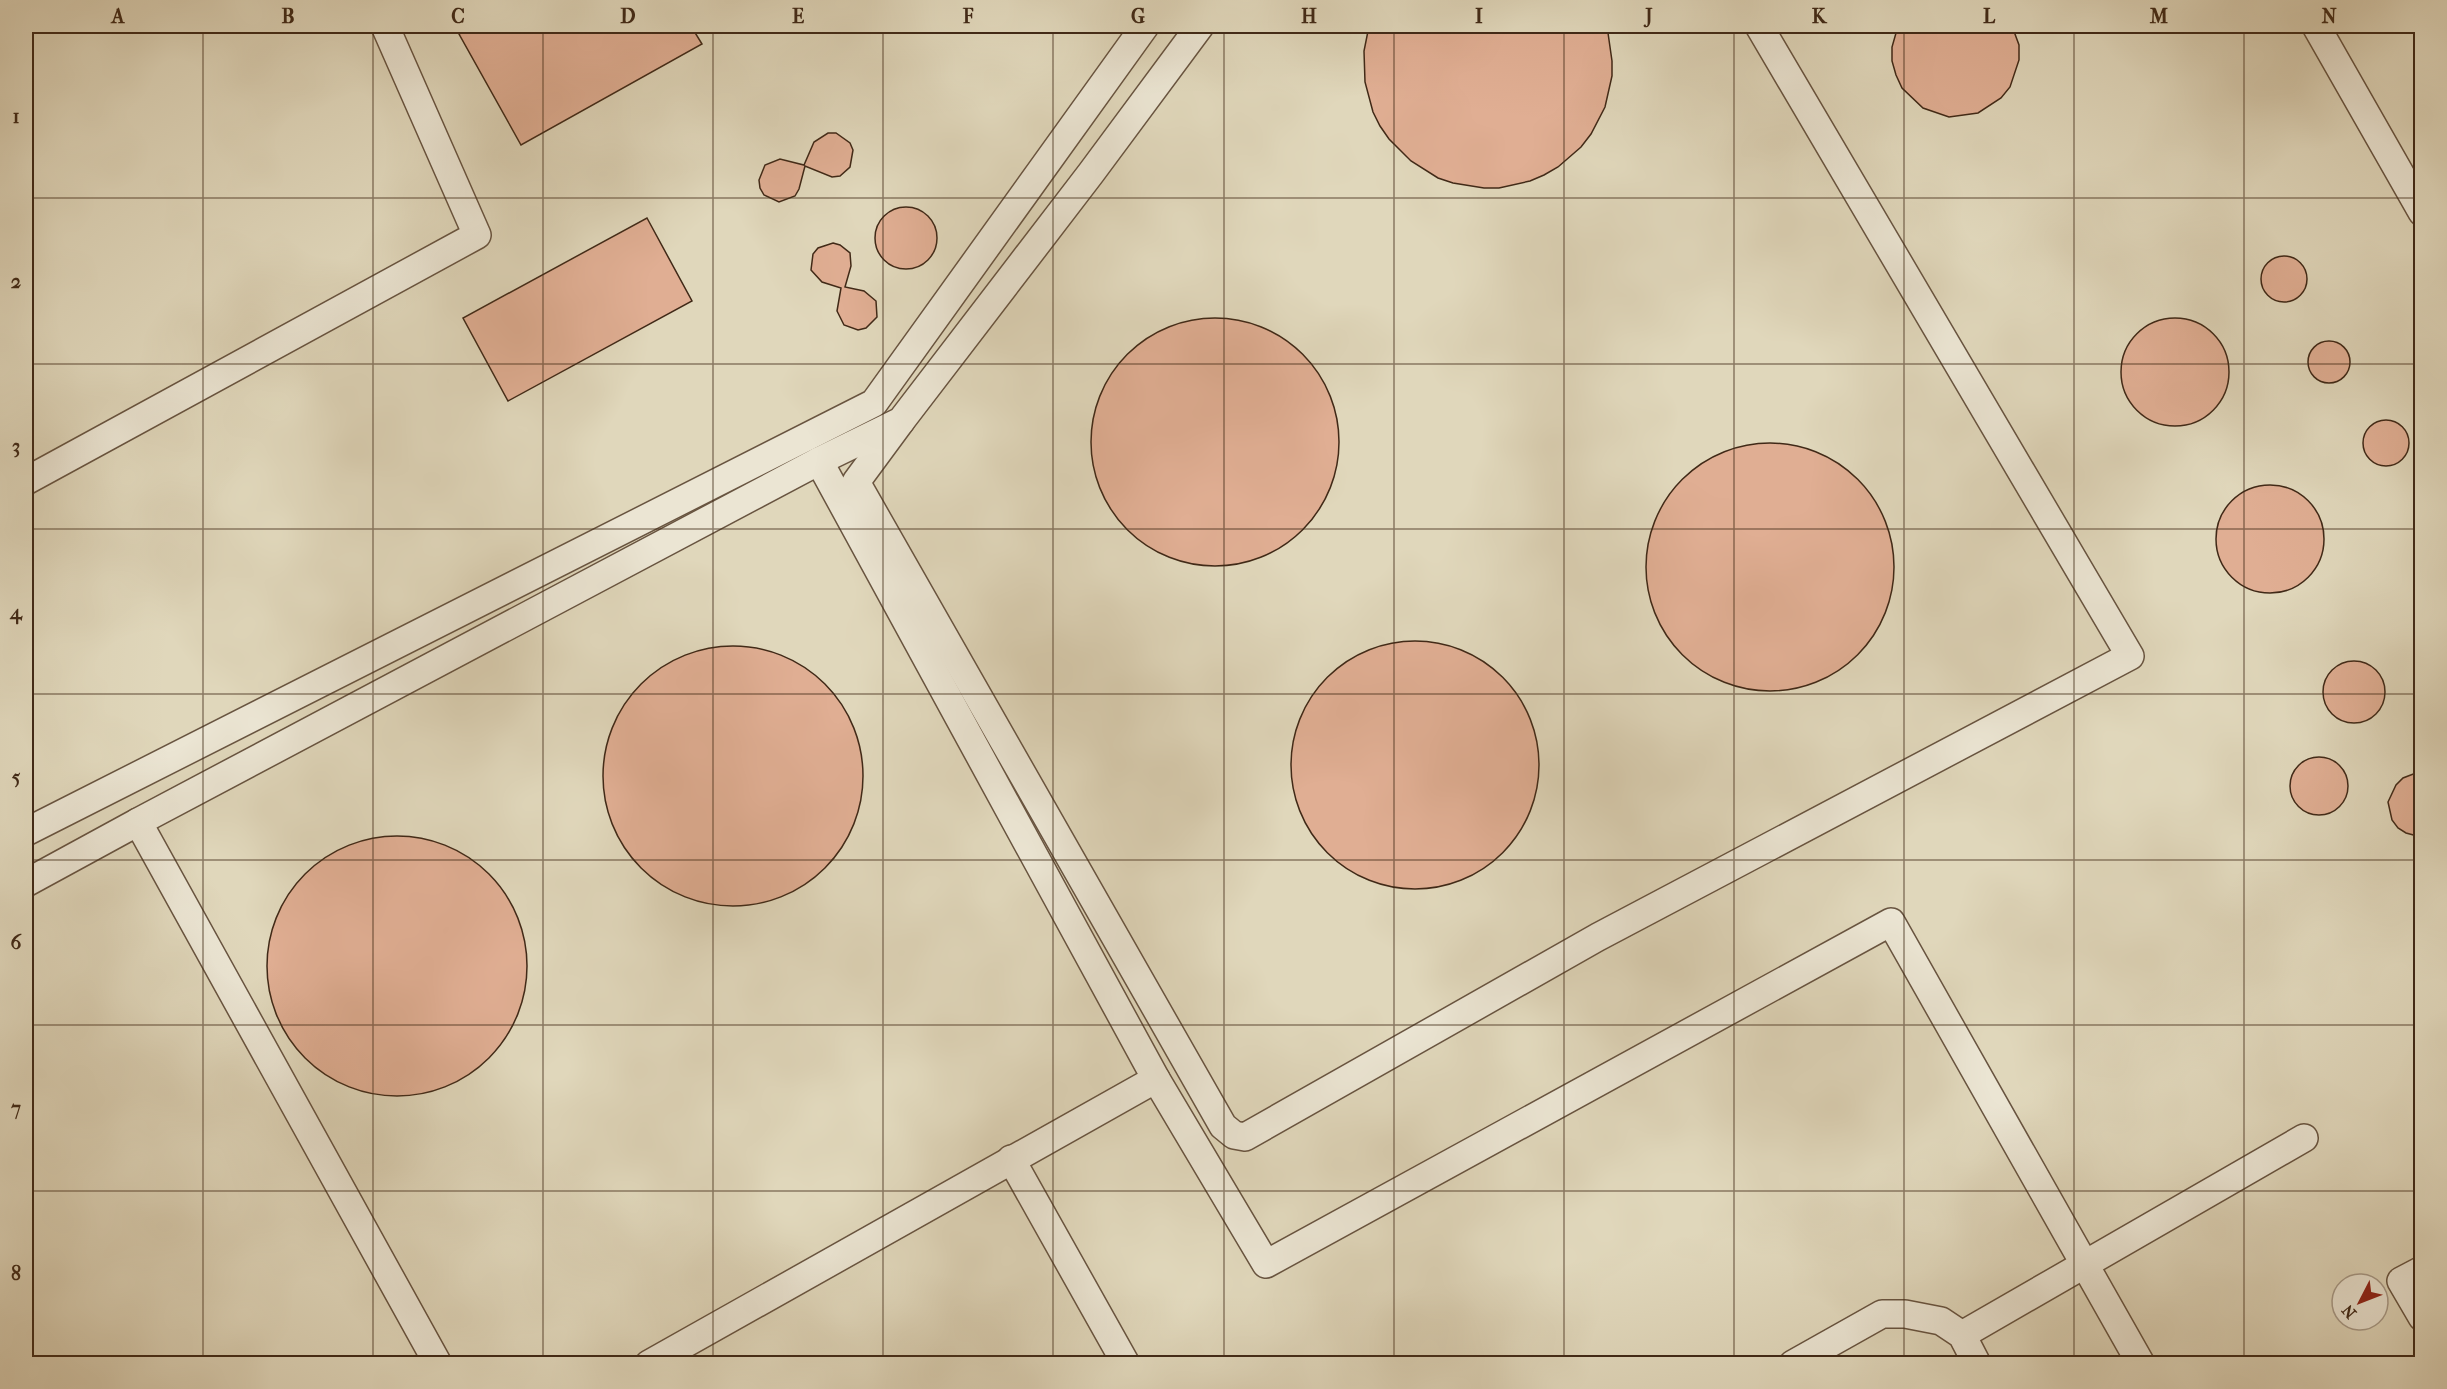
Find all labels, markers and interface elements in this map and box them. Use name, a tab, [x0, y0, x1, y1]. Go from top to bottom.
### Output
text: A	[110, 5, 126, 28]
text: B	[281, 5, 295, 28]
text: C	[451, 5, 465, 28]
text: D	[620, 5, 636, 28]
text: E	[792, 5, 804, 28]
text: F	[962, 5, 974, 28]
text: G	[1131, 5, 1145, 28]
text: H	[1301, 5, 1317, 28]
text: I	[1475, 5, 1483, 28]
text: J	[1643, 5, 1653, 28]
text: K	[1812, 5, 1828, 28]
text: L	[1983, 5, 1996, 28]
text: M	[2149, 5, 2169, 28]
text: N	[2321, 5, 2337, 28]
text: 1	[12, 105, 20, 128]
text: 2	[11, 270, 21, 293]
text: 3	[12, 435, 20, 458]
text: 4	[9, 601, 23, 625]
text: 5	[12, 766, 21, 789]
text: 6	[11, 931, 23, 954]
text: 7	[10, 1097, 21, 1120]
text: 8	[11, 1262, 21, 1285]
north arrow	[2330, 1272, 2390, 1332]
text: N	[2338, 1300, 2360, 1323]

